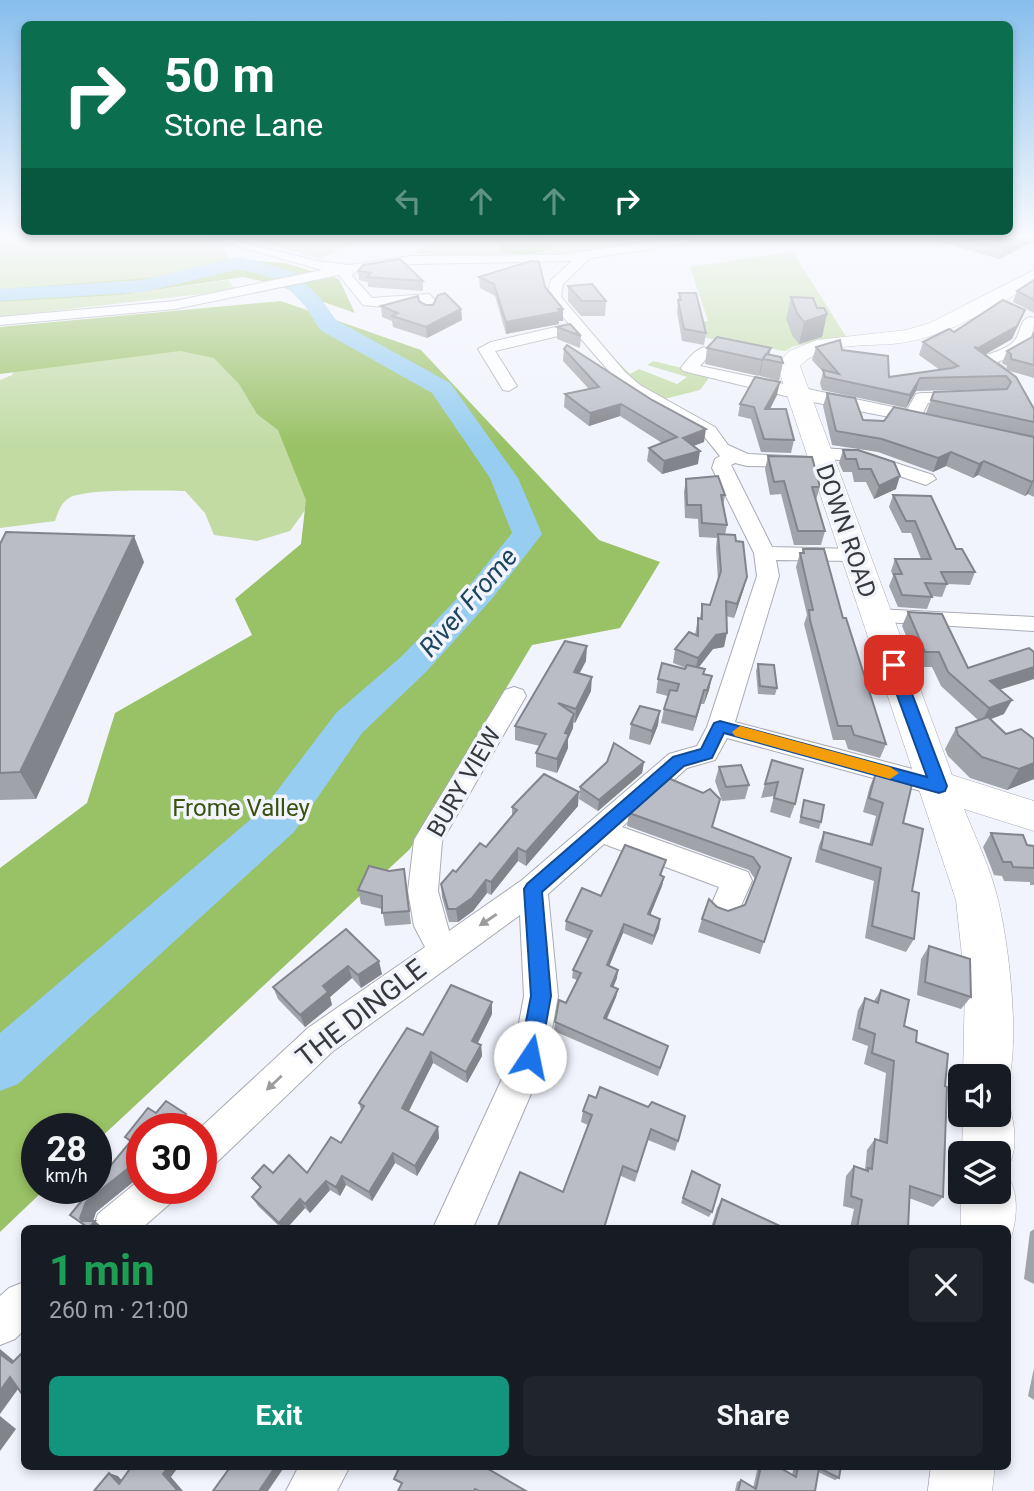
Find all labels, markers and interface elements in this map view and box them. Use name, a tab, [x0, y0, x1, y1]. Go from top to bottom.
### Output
text: 50 m	[164, 47, 275, 104]
icon: right	[49, 49, 140, 140]
text: Stone Lane	[164, 106, 323, 144]
icon: left	[389, 182, 427, 220]
icon: ahead	[462, 182, 500, 220]
icon: ahead	[535, 182, 573, 220]
icon: right	[608, 182, 646, 220]
street label: DOWN ROAD	[810, 461, 882, 601]
water label: River Frome	[413, 542, 523, 662]
pin	[864, 635, 924, 695]
icon: arrive	[875, 646, 913, 684]
street label: BURY VIEW	[421, 722, 507, 842]
park label: Frome Valley	[172, 794, 310, 822]
one-way arrow	[479, 913, 497, 927]
street label: THE DINGLE	[290, 952, 432, 1074]
position arrow	[493, 1020, 567, 1094]
map controls	[948, 1064, 1011, 1204]
button: sound	[948, 1064, 1011, 1127]
one-way arrow	[266, 1075, 283, 1091]
speed limit sign: 30	[126, 1113, 217, 1204]
text: 28	[46, 1129, 87, 1170]
button: layers	[948, 1141, 1011, 1204]
text: km/h	[45, 1165, 88, 1186]
text: 1 min	[49, 1246, 155, 1295]
button: close	[909, 1248, 983, 1322]
text: 260 m · 21:00	[49, 1297, 188, 1324]
button: Exit	[49, 1376, 509, 1456]
button: Share	[523, 1376, 983, 1456]

